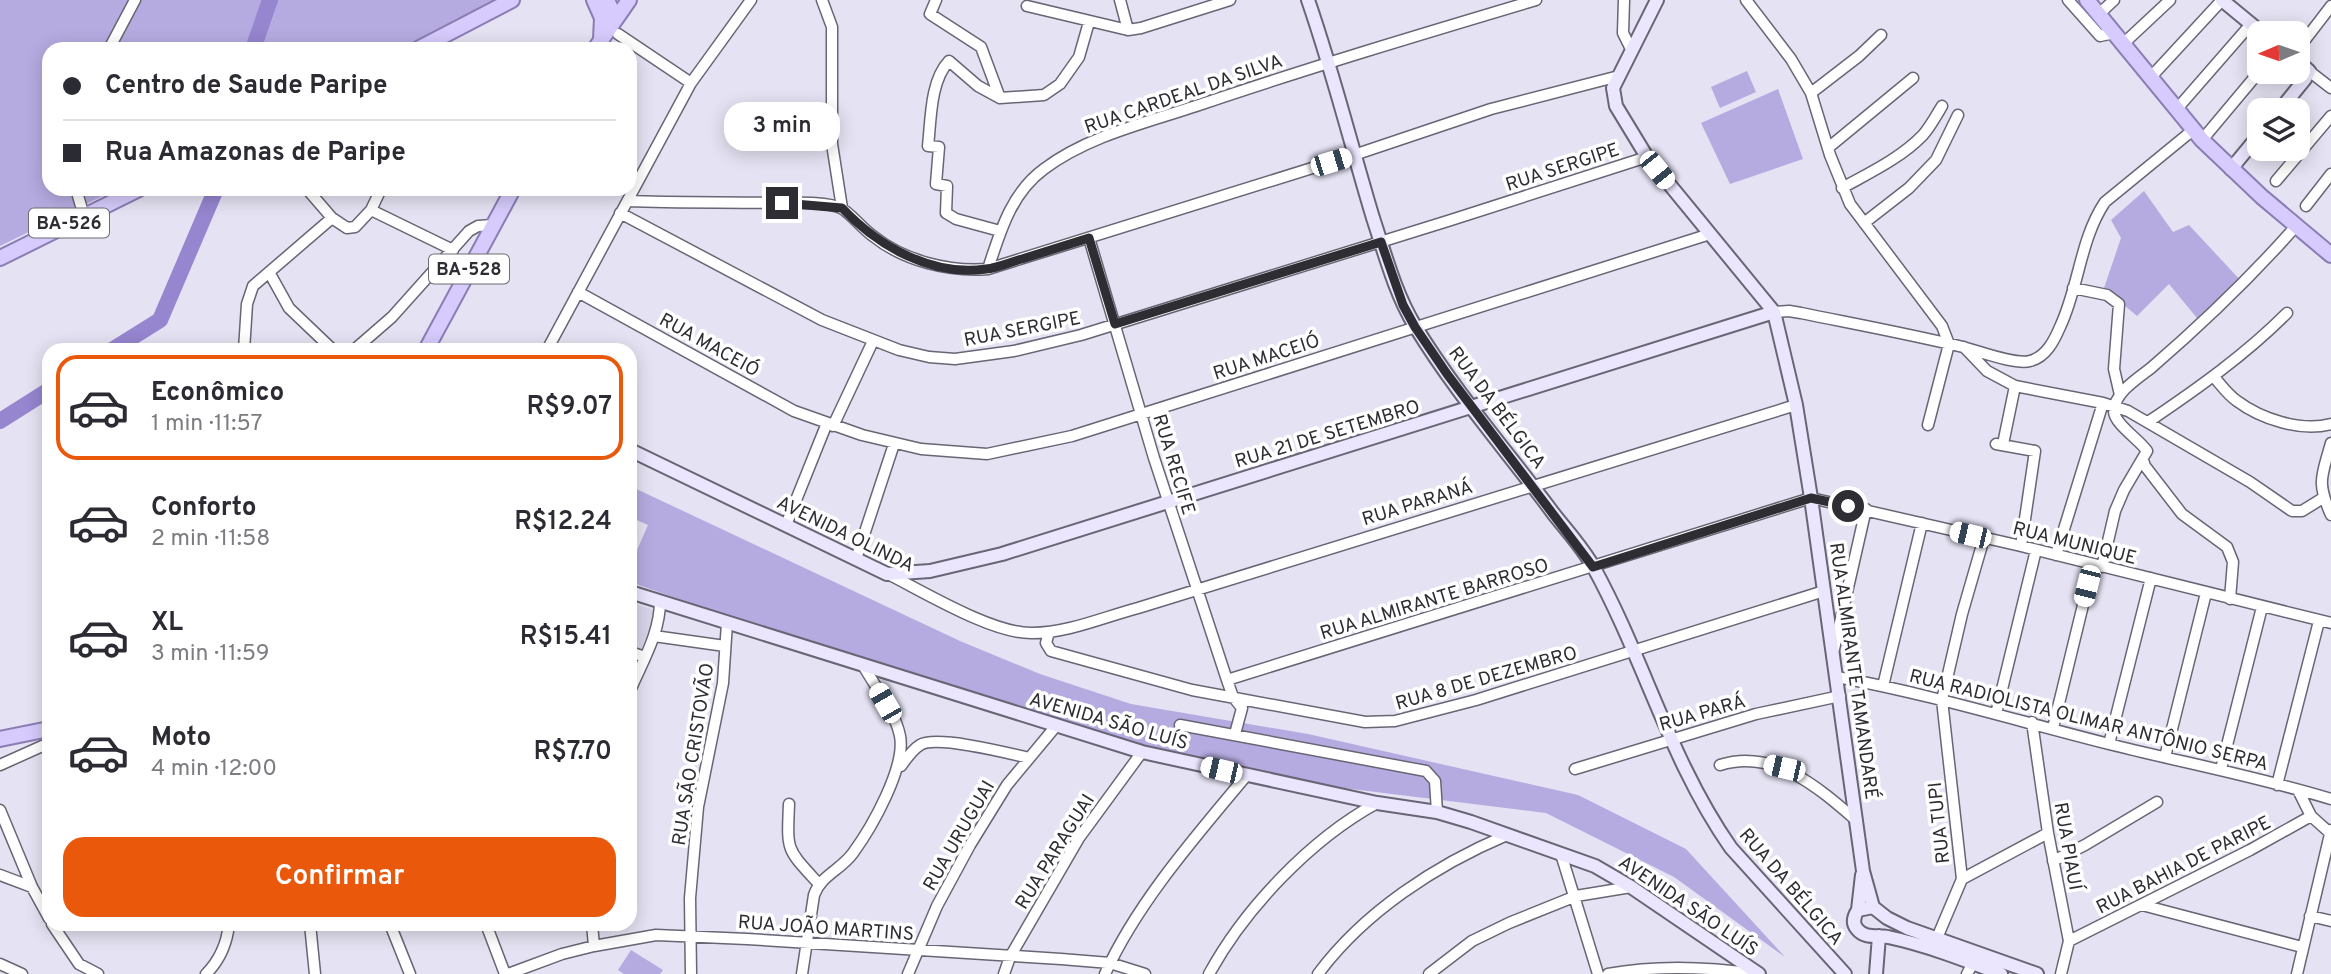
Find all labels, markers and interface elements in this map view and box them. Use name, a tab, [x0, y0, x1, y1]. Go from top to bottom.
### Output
north arrow	[2247, 21, 2310, 84]
map controls	[2247, 21, 2310, 161]
street label: RUA CARDEAL DA SILVA	[1081, 50, 1286, 140]
text: Centro de Saude Paripe	[105, 70, 388, 103]
button: layers	[2247, 98, 2310, 161]
callout: 3 min	[724, 102, 840, 150]
text: 3 min	[752, 112, 812, 141]
text: Rua Amazonas de Paripe	[105, 137, 406, 170]
street label: RUA SERGIPE	[1503, 138, 1623, 198]
car	[1308, 146, 1355, 178]
car	[1636, 147, 1679, 193]
route end	[766, 187, 798, 219]
road number: BA-526	[29, 208, 109, 238]
road number: BA-528	[429, 255, 509, 284]
street label: RUA MACEIÓ	[655, 307, 764, 383]
street label: RUA SERGIPE	[962, 307, 1083, 353]
street label: RUA MACEIÓ	[1210, 328, 1323, 386]
street label: RUA DA BÉLGICA	[1442, 342, 1551, 474]
icon: car	[67, 376, 130, 439]
text: Econômico	[151, 377, 284, 410]
text: R$9.07	[527, 391, 612, 424]
street label: RUA 21 DE SETEMBRO	[1232, 395, 1423, 475]
text: 1 min · 11:57	[151, 410, 262, 439]
street label: RUA RECIFE	[1146, 411, 1200, 518]
street label: RUA PARANÁ	[1359, 475, 1476, 532]
route start	[1832, 490, 1864, 522]
icon: car	[67, 491, 130, 554]
street label: AVENIDA OLINDA	[772, 491, 918, 578]
text: Conforto	[151, 492, 257, 525]
text: R$12.24	[514, 506, 612, 539]
street label: RUA MUNIQUE	[2010, 517, 2139, 571]
car	[1948, 520, 1993, 550]
text: 2 min · 11:58	[151, 525, 270, 554]
street label: RUA ALMIRANTE TAMANDARÉ	[1823, 541, 1884, 801]
street label: RUA ALMIRANTE BARROSO	[1317, 554, 1552, 646]
car	[2072, 563, 2103, 609]
icon: car	[67, 606, 130, 669]
text: XL	[151, 607, 183, 640]
text: R$15.41	[520, 621, 612, 654]
text: 3 min · 11:59	[151, 640, 269, 669]
street label: RUA 8 DE DEZEMBRO	[1393, 641, 1580, 716]
street label: RUA SÃO CRISTOVÃO	[667, 661, 720, 847]
street label: RUA RADIOLISTA OLIMAR ANTÔNIO SERPA	[1907, 664, 2271, 777]
car	[866, 680, 905, 726]
street label: AVENIDA SÃO LUÍS	[1026, 687, 1191, 756]
street label: RUA PARÁ	[1656, 689, 1749, 738]
icon: car	[67, 721, 130, 784]
text: Moto	[151, 722, 211, 755]
text: R$7.70	[534, 736, 612, 769]
car	[1762, 753, 1807, 783]
text: 4 min · 12:00	[151, 755, 277, 784]
car	[1199, 755, 1244, 785]
street label: RUA URUGUAI	[919, 777, 1001, 895]
street label: RUA TUPI	[1924, 781, 1956, 865]
street label: RUA PARAGUAI	[1011, 790, 1101, 914]
street label: RUA PIAUÍ	[2047, 800, 2088, 894]
street label: RUA BAHIA DE PARIPE	[2092, 811, 2275, 920]
street label: RUA DA BÉLGICA	[1733, 823, 1849, 951]
button: Confirmar	[63, 837, 616, 917]
street label: AVENIDA SÃO LUÍS	[1613, 850, 1763, 962]
street label: RUA JOÃO MARTINS	[737, 910, 915, 947]

